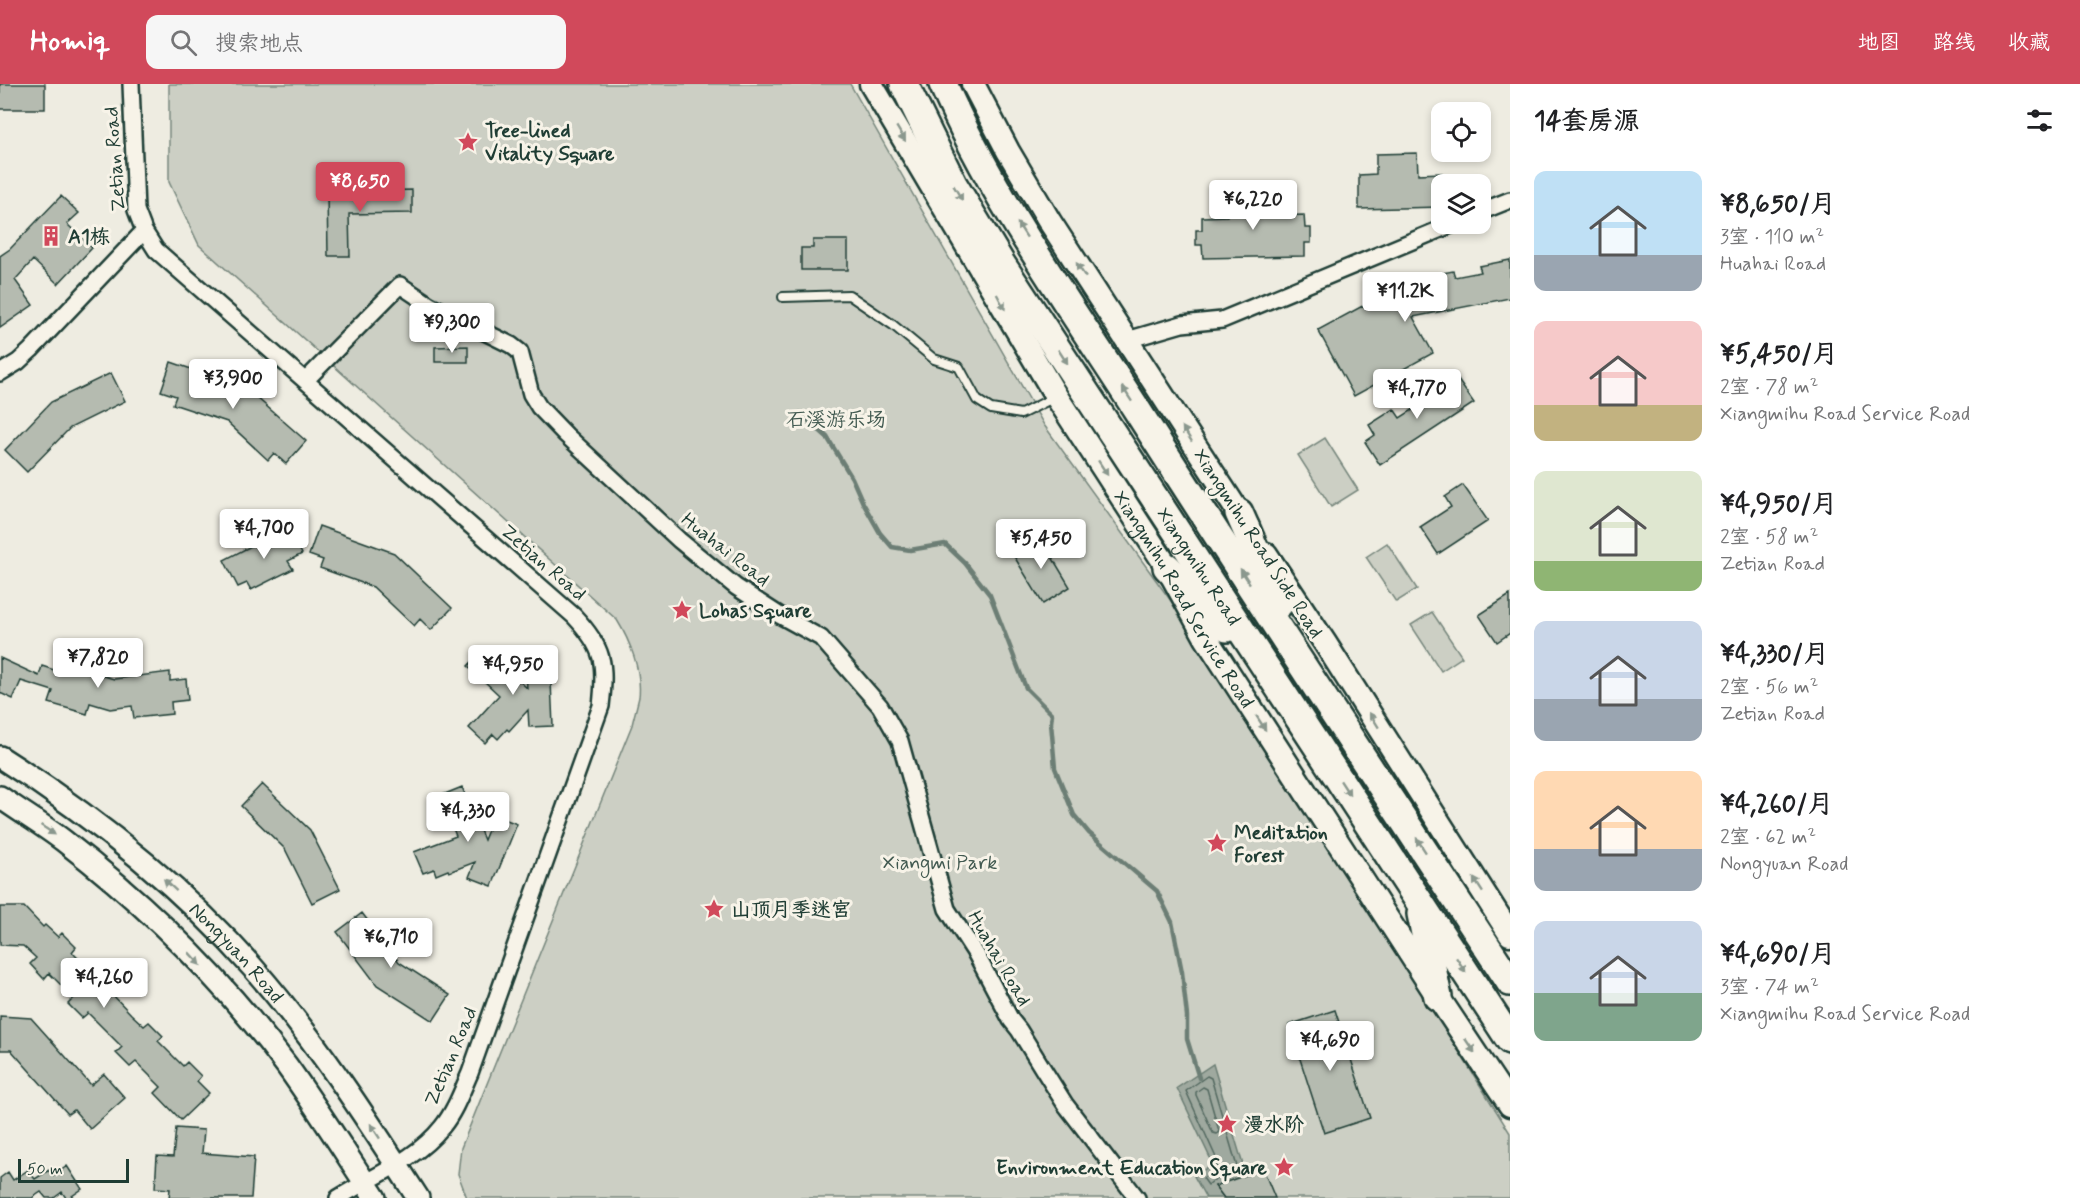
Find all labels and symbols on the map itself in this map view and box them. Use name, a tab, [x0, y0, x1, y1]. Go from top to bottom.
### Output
street label: Zetian Road	[98, 106, 133, 212]
place label: Tree-lined Vitality Square	[485, 118, 615, 168]
one-way arrow	[896, 126, 906, 143]
place icon: Tree-lined Vitality Square	[456, 130, 480, 154]
pin: ¥8,650	[311, 162, 409, 213]
pin: ¥6,220	[1204, 180, 1302, 231]
one-way arrow	[953, 185, 963, 202]
one-way arrow	[1016, 221, 1027, 238]
building icon: A1栋	[39, 224, 63, 248]
place label: A1栋	[68, 224, 110, 251]
one-way arrow	[1076, 262, 1087, 278]
pin: ¥11.2K	[1356, 272, 1454, 323]
one-way arrow	[996, 294, 1006, 311]
pin: ¥9,300	[403, 303, 501, 354]
one-way arrow	[1057, 349, 1068, 365]
pin: ¥3,900	[184, 359, 282, 410]
pin: ¥4,770	[1368, 369, 1466, 420]
one-way arrow	[1121, 386, 1132, 402]
park label: 石溪游乐场	[786, 407, 886, 434]
one-way arrow	[1182, 426, 1193, 442]
street label: Xiangmihu Road Side Road	[1189, 445, 1329, 641]
one-way arrow	[1098, 459, 1109, 476]
street label: Xiangmihu Road Service Road	[1106, 486, 1260, 714]
street label: Xiangmihu Road	[1154, 504, 1246, 628]
street label: Huahai Road	[675, 507, 775, 593]
pin: ¥4,700	[215, 509, 313, 560]
street label: Zetian Road	[495, 519, 591, 608]
pin: ¥5,450	[992, 519, 1090, 570]
one-way arrow	[1239, 569, 1251, 585]
place icon: Lohas Square	[670, 598, 694, 622]
place label: Lohas Square	[699, 598, 812, 625]
pin: ¥7,820	[49, 638, 147, 689]
pin: ¥4,950	[464, 645, 562, 696]
one-way arrow	[1368, 712, 1379, 729]
one-way arrow	[1255, 715, 1266, 731]
one-way arrow	[1340, 780, 1351, 797]
pin: ¥4,330	[419, 792, 517, 843]
place label: Meditation Forest	[1234, 820, 1328, 870]
one-way arrow	[40, 824, 56, 836]
place icon: Meditation Forest	[1205, 831, 1229, 855]
one-way arrow	[1415, 837, 1426, 853]
park label: Xiangmi Park	[883, 850, 997, 878]
one-way arrow	[163, 878, 178, 892]
one-way arrow	[1472, 878, 1484, 894]
street label: Nongyuan Road	[182, 897, 289, 1009]
place icon: 山顶月季迷宫	[702, 897, 726, 921]
place label: 山顶月季迷宫	[731, 897, 851, 924]
street label: Huahai Road	[960, 906, 1037, 1011]
pin: ¥6,710	[342, 918, 440, 969]
one-way arrow	[187, 951, 201, 965]
one-way arrow	[1455, 957, 1466, 973]
pin: ¥4,260	[55, 958, 153, 1009]
street label: Zetian Road	[418, 1003, 484, 1110]
pin: ¥4,690	[1281, 1021, 1379, 1072]
one-way arrow	[1465, 1037, 1476, 1054]
place icon: 漫水阶	[1215, 1112, 1239, 1136]
place label: 漫水阶	[1244, 1112, 1304, 1139]
one-way arrow	[369, 1123, 380, 1140]
place label: Environment Education Square	[996, 1155, 1268, 1182]
place icon: Environment Education Square	[1272, 1155, 1296, 1179]
scale bar	[18, 1156, 129, 1184]

